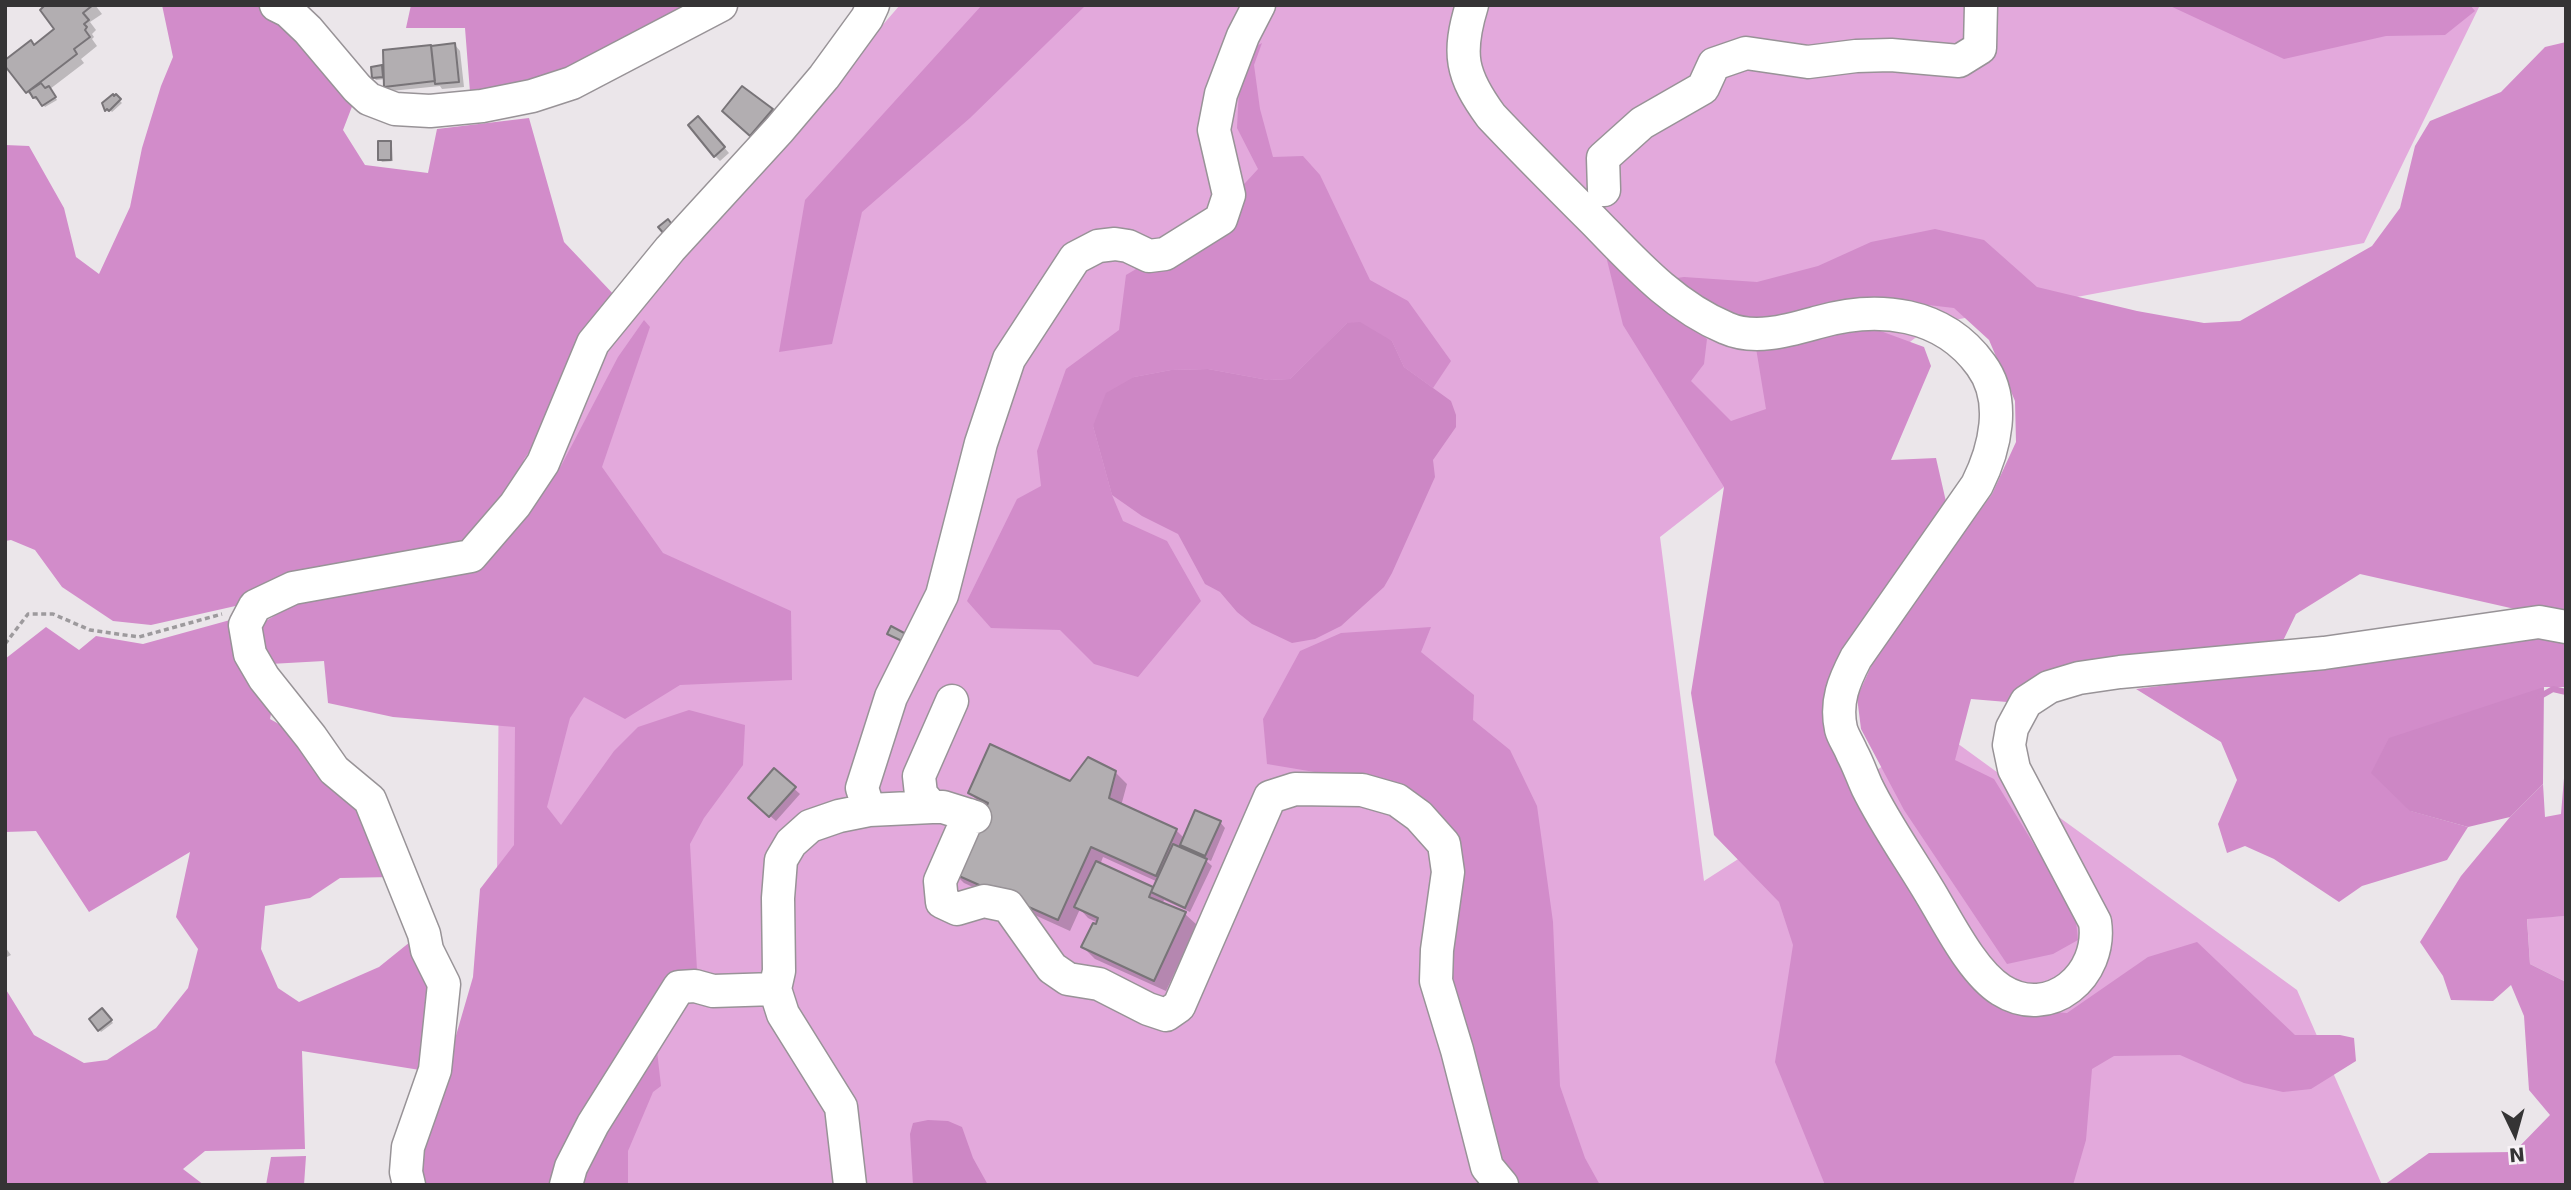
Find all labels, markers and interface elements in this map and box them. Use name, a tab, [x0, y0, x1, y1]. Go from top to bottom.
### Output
north arrow	[2480, 1099, 2550, 1169]
text: N	[2508, 1143, 2526, 1167]

